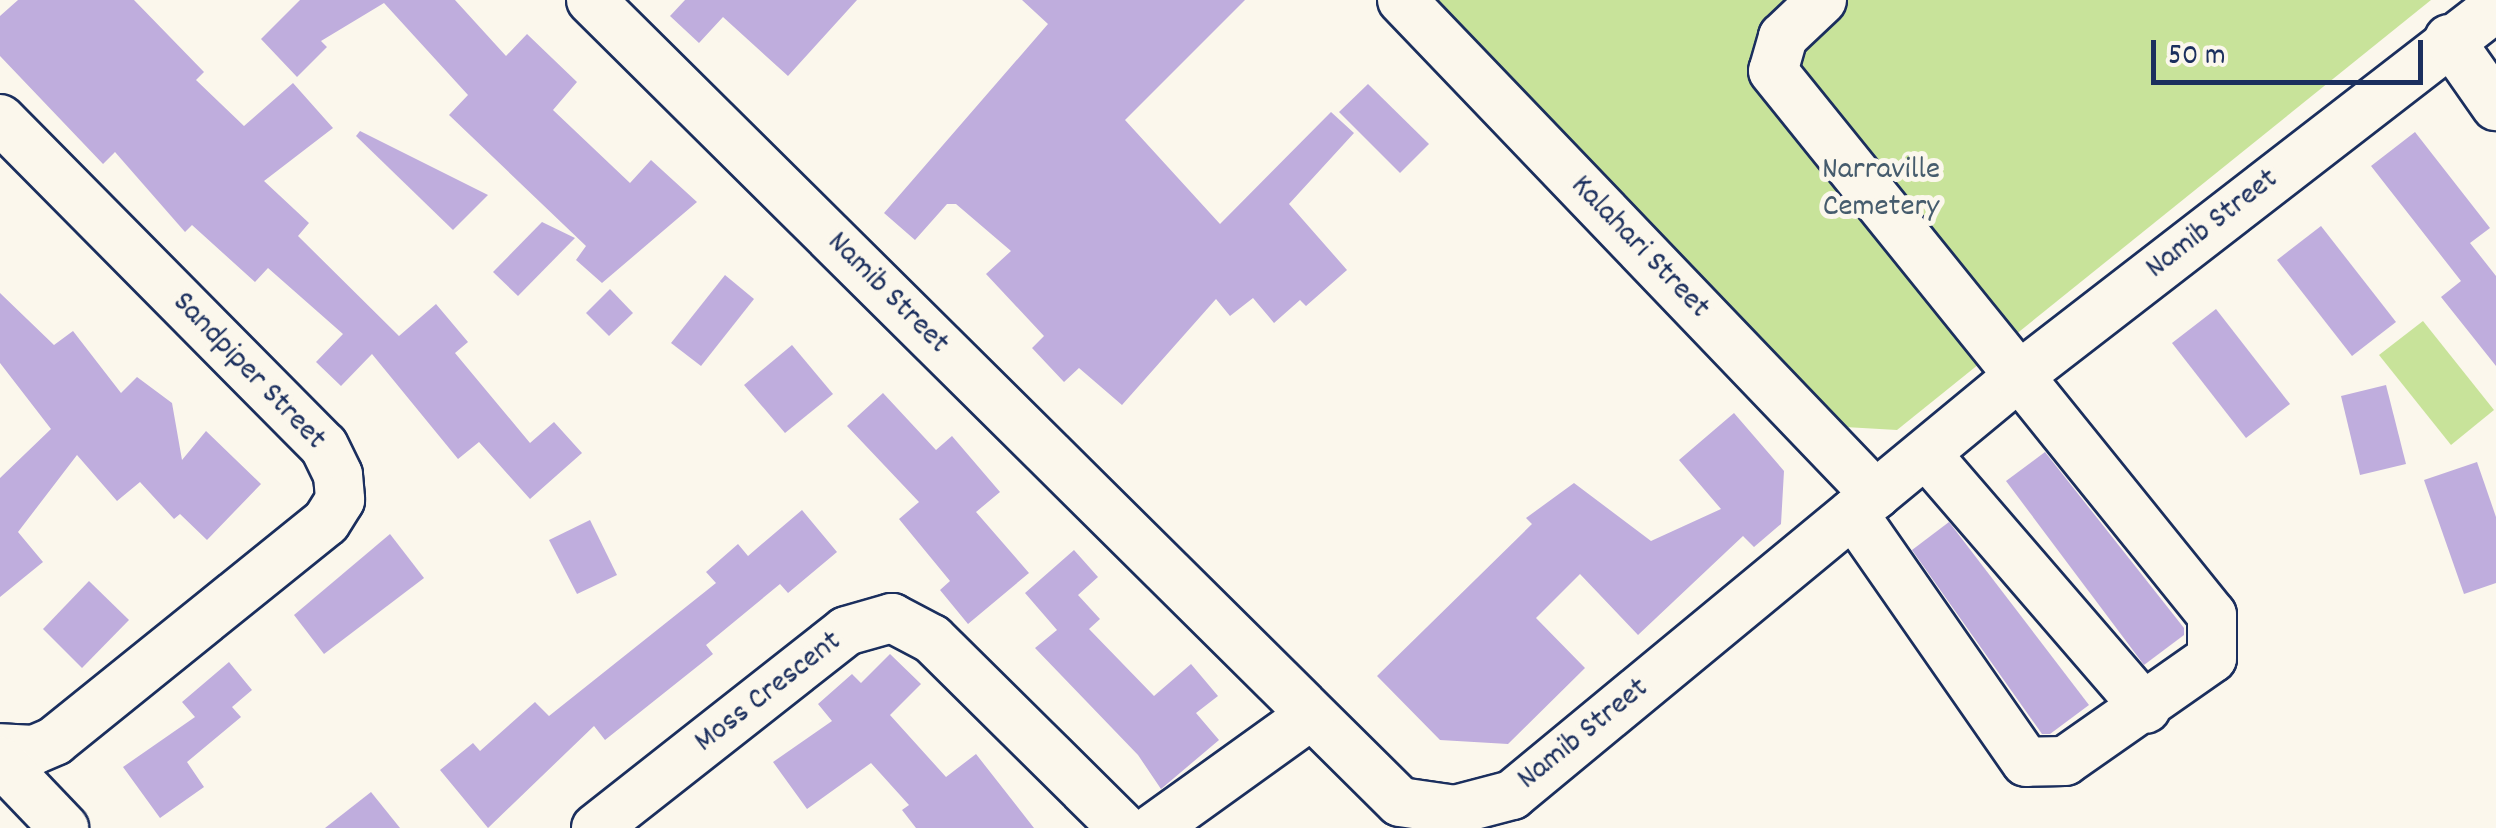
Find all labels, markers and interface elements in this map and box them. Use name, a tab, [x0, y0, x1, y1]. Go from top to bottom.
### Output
scale bar	[2156, 20, 2428, 82]
text: 50 m	[2168, 36, 2226, 79]
park label: Narraville Cemetery	[1822, 153, 1940, 228]
street label: Namib Street	[2139, 161, 2287, 289]
street label: Kalahari Street	[1561, 168, 1717, 328]
street label: Namib Street	[818, 225, 956, 363]
street label: Sandpiper Street	[163, 285, 333, 459]
street label: Moss Crescent	[688, 624, 850, 762]
street label: Namib Street	[1511, 670, 1657, 800]

